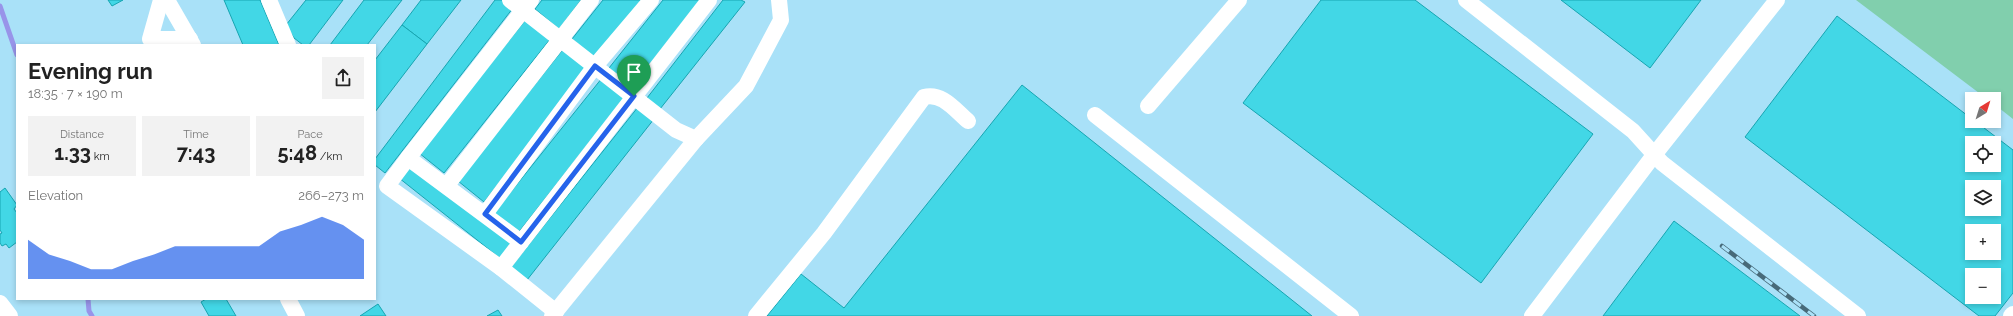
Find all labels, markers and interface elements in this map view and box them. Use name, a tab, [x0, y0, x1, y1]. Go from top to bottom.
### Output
pin	[617, 55, 651, 96]
button: share	[322, 57, 364, 99]
text: Evening run	[28, 58, 153, 84]
icon: arrive	[623, 61, 645, 83]
text: 18:35 · 7 × 190 m	[28, 86, 123, 101]
north arrow	[1965, 92, 2001, 128]
map controls	[1965, 92, 2001, 304]
text: Distance	[60, 128, 104, 141]
text: Time	[183, 128, 209, 141]
text: Pace	[297, 128, 323, 141]
button: locate	[1965, 136, 2001, 172]
text: 1.33	[54, 141, 91, 165]
text: 7:43	[177, 141, 215, 165]
text: 5:48	[278, 141, 317, 165]
text: km	[91, 150, 110, 163]
text: /km	[317, 150, 342, 163]
button: layers	[1965, 180, 2001, 216]
text: Elevation	[28, 188, 83, 203]
text: 266–273 m	[298, 188, 364, 203]
button: +	[1965, 224, 2001, 260]
button: −	[1965, 268, 2001, 304]

